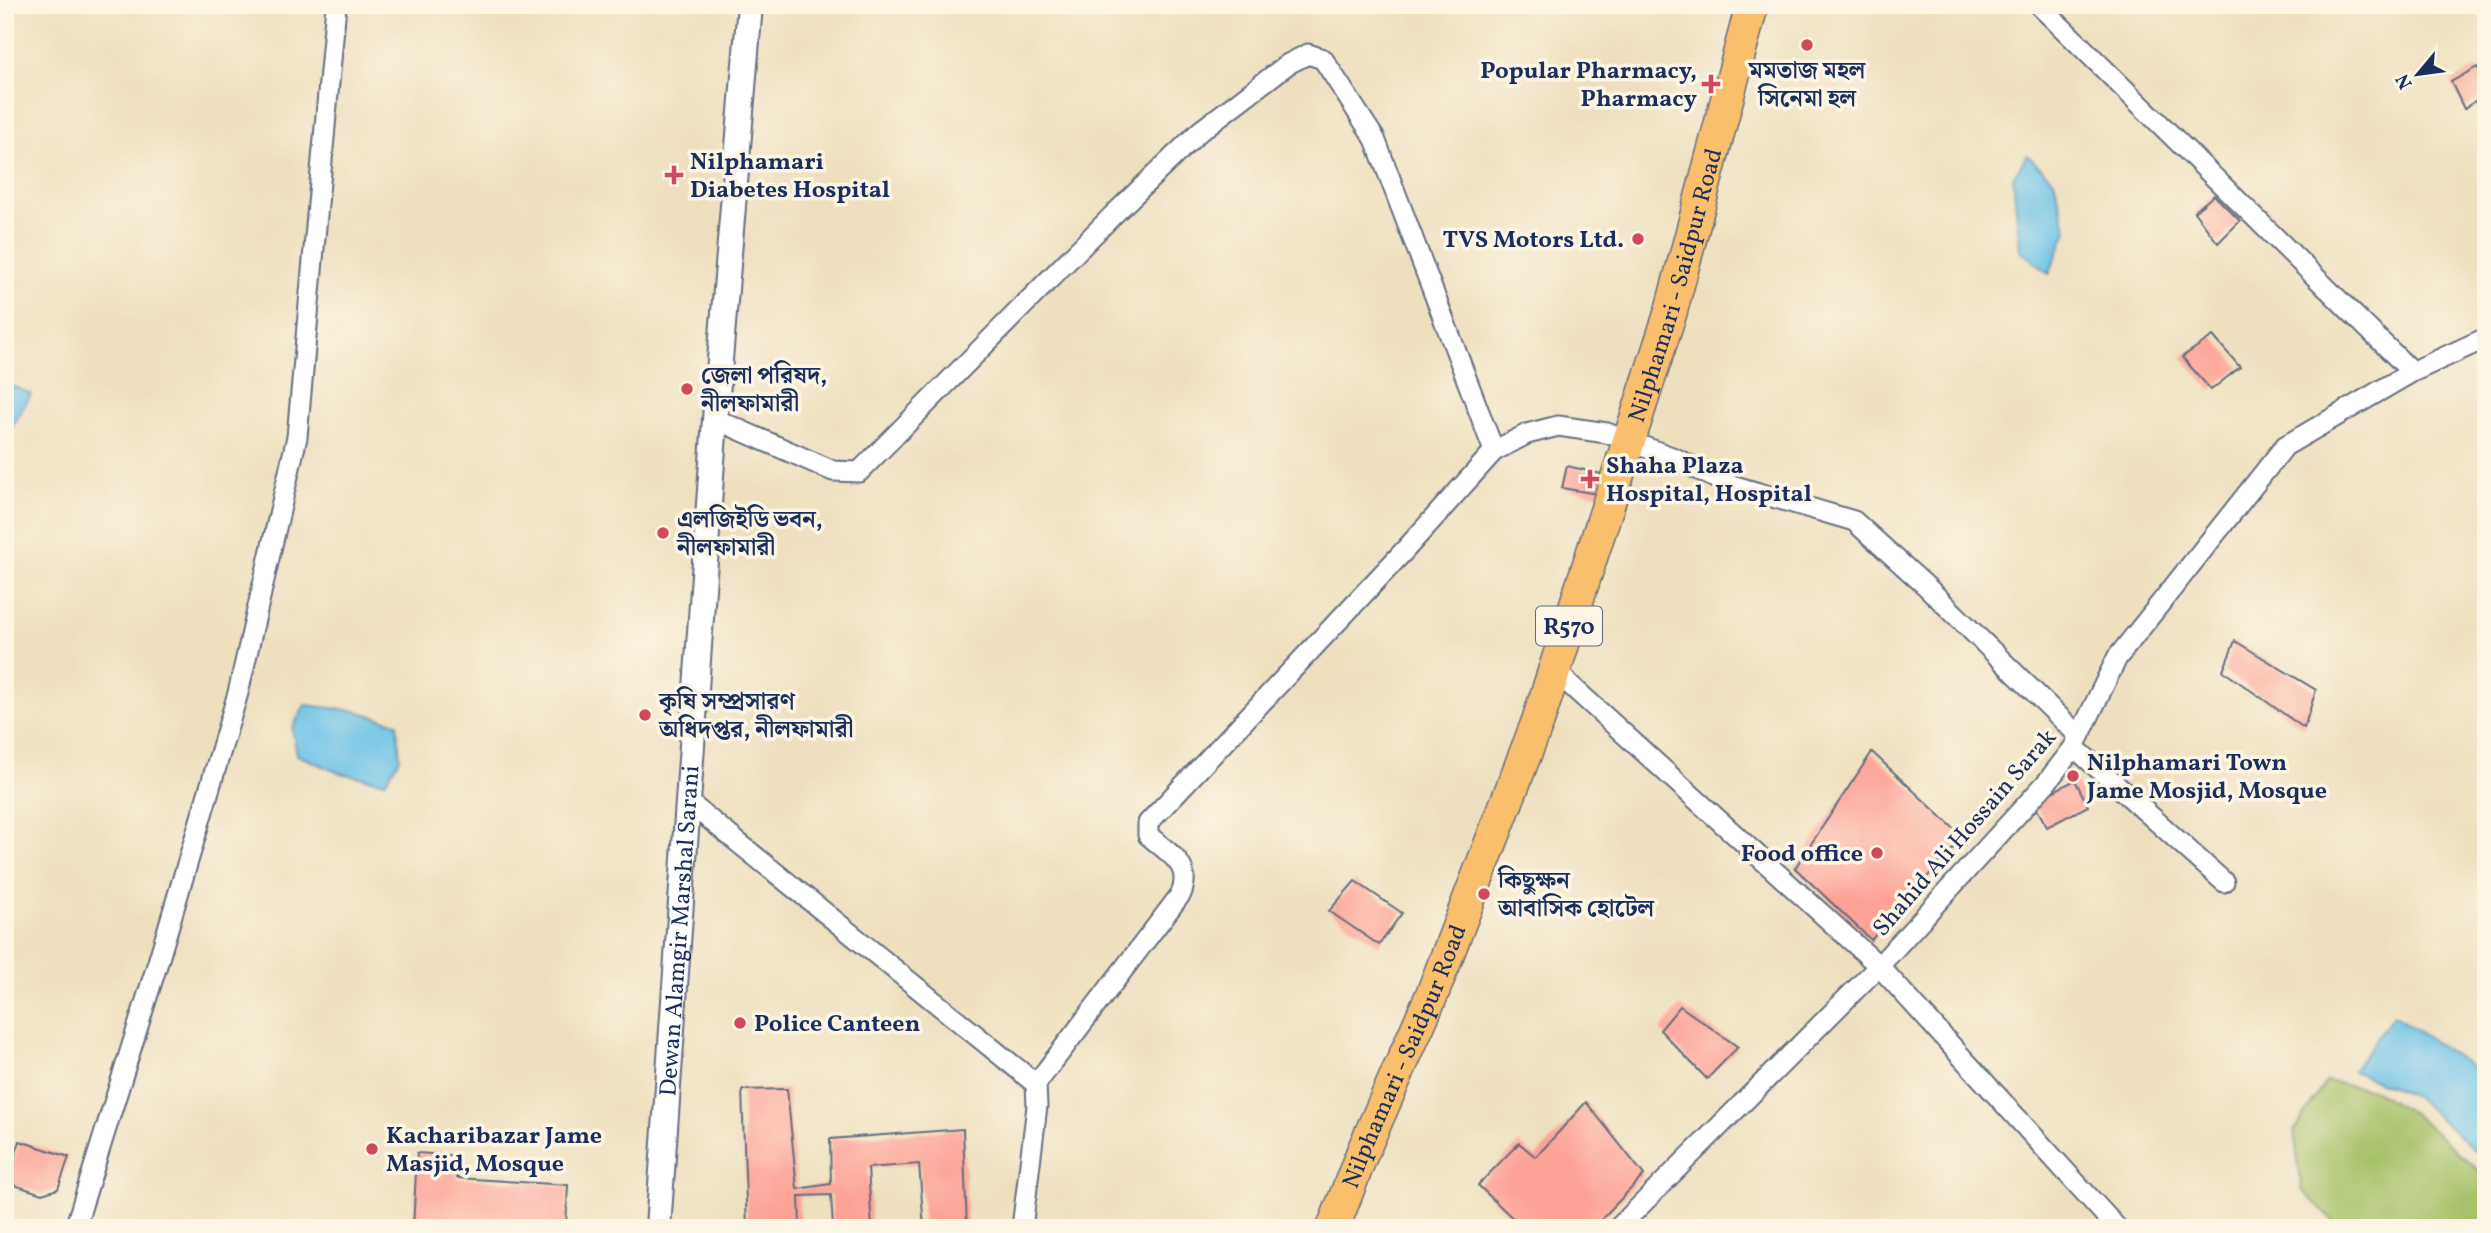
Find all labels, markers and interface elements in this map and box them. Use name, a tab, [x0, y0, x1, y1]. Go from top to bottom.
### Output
marker: মমতাজ মহল সিনেমা হল	[1799, 37, 1815, 53]
north arrow	[2382, 38, 2452, 108]
place label: Popular Pharmacy, Pharmacy	[1480, 55, 1698, 117]
place label: মমতাজ মহল সিনেমা হল	[1748, 55, 1867, 117]
text: N	[2390, 69, 2420, 94]
marker: Popular Pharmacy, Pharmacy	[1703, 76, 1719, 92]
street label: Nilphamari - Saidpur Road	[1621, 145, 1732, 427]
place label: Nilphamari Diabetes Hospital	[690, 146, 890, 208]
marker: Nilphamari Diabetes Hospital	[664, 165, 684, 185]
place label: TVS Motors Ltd.	[1443, 224, 1624, 258]
marker: TVS Motors Ltd.	[1630, 231, 1646, 247]
place label: জেলা পরিষদ, নীলফামারী	[700, 360, 827, 422]
marker: জেলা পরিষদ, নীলফামারী	[679, 381, 695, 397]
place label: Shaha Plaza Hospital, Hospital	[1606, 450, 1812, 512]
marker: Shaha Plaza Hospital, Hospital	[1580, 469, 1600, 489]
place label: এলজিইডি ভবন, নীলফামারী	[676, 504, 823, 566]
marker: এলজিইডি ভবন, নীলফামারী	[655, 525, 671, 541]
road number: R570	[1536, 606, 1602, 646]
place label: কৃষি সম্প্রসারণ অধিদপ্তর, নীলফামারী	[658, 686, 853, 748]
marker: কৃষি সম্প্রসারণ অধিদপ্তর, নীলফামারী	[637, 707, 653, 723]
street label: Shahid Ali Hossain Sarak	[1866, 722, 2065, 945]
place label: Nilphamari Town Jame Mosjid, Mosque	[2086, 747, 2327, 809]
street label: Dewan Alamgir Marshal Sarani	[652, 764, 710, 1098]
marker: Nilphamari Town Jame Mosjid, Mosque	[2065, 768, 2081, 784]
place label: Food office	[1741, 838, 1863, 872]
marker: Food office	[1869, 845, 1885, 861]
place label: কিছুক্ষন আবাসিক হোটেল	[1497, 865, 1656, 927]
marker: কিছুক্ষন আবাসিক হোটেল	[1476, 886, 1492, 902]
street label: Nilphamari - Saidpur Road	[1335, 920, 1477, 1194]
place label: Police Canteen	[754, 1008, 921, 1042]
marker: Police Canteen	[732, 1015, 748, 1031]
place label: Kacharibazar Jame Masjid, Mosque	[386, 1120, 602, 1182]
marker: Kacharibazar Jame Masjid, Mosque	[364, 1141, 380, 1157]

